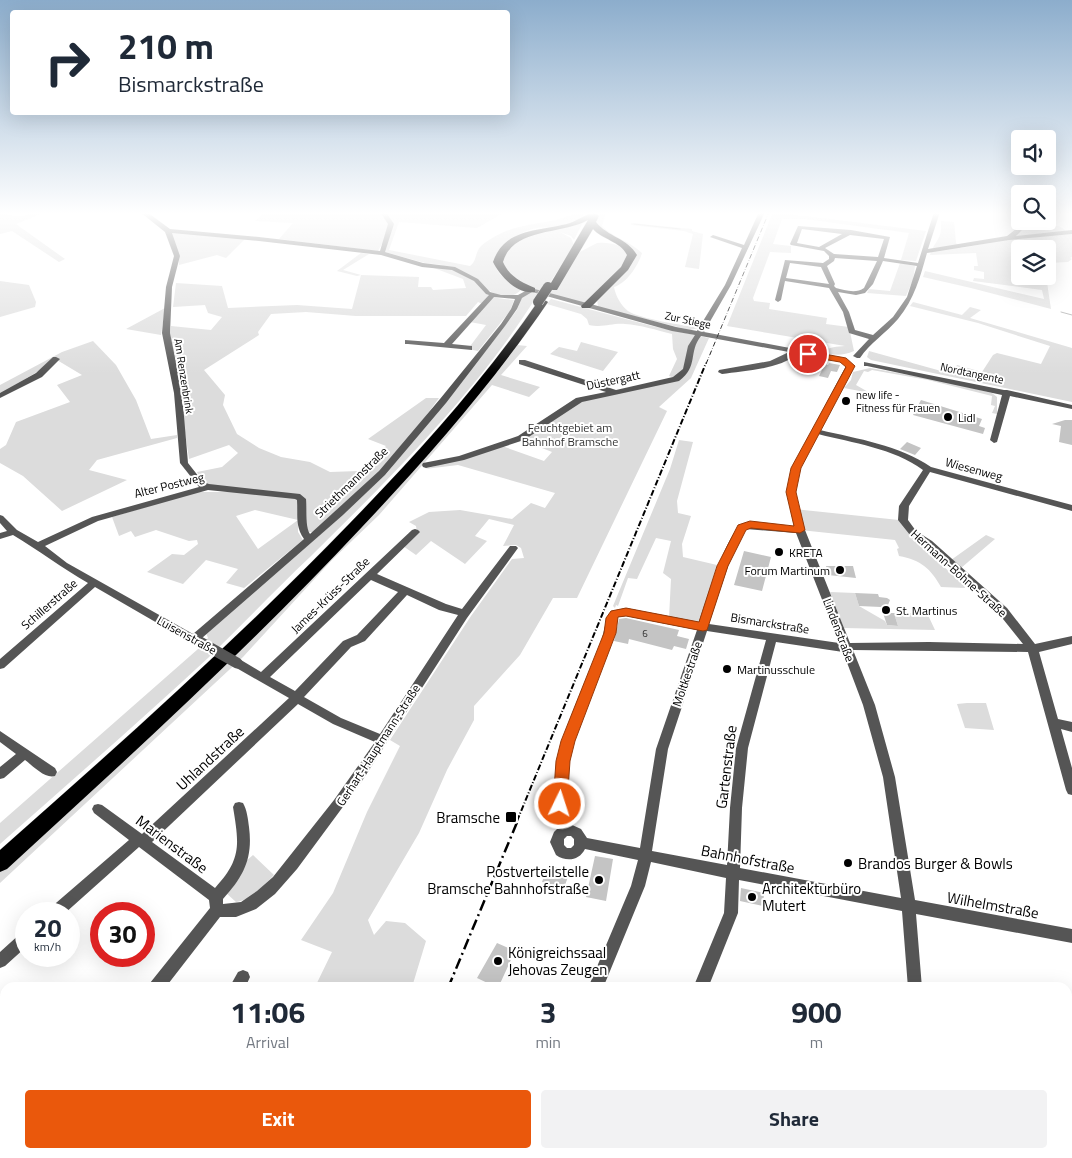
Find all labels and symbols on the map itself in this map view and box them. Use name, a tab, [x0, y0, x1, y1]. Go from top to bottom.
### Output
street label: Zur Stiege	[663, 307, 713, 333]
pin	[787, 333, 829, 375]
street label: Am Renzenbrink	[170, 337, 198, 415]
street label: Nordtangente	[939, 358, 1006, 388]
street label: Düstergatt	[584, 365, 642, 395]
place label: new life - Fitness für Frauen	[856, 387, 940, 416]
marker: new life - Fitness für Frauen	[840, 395, 852, 407]
place label: Lidl	[958, 408, 976, 427]
marker: Lidl	[942, 411, 954, 423]
park label: Feuchtgebiet am Bahnhof Bramsche	[522, 418, 618, 451]
street label: Striethmannstraße	[310, 442, 392, 522]
street label: Wiesenweg	[943, 452, 1005, 486]
street label: Alter Postweg	[132, 467, 206, 503]
street label: Hermann-Bohne-Straße	[907, 525, 1011, 621]
place label: KRETA	[789, 543, 823, 562]
marker: KRETA	[773, 546, 785, 558]
street label: James-Krüss-Straße	[286, 552, 374, 638]
place label: Forum Martinum	[744, 561, 830, 580]
marker: Forum Martinum	[834, 564, 846, 576]
street label: Schillerstraße	[17, 574, 81, 634]
street label: Lindenstraße	[818, 596, 860, 664]
place label: St. Martinus	[896, 601, 958, 620]
marker: St. Martinus	[880, 604, 892, 616]
street label: Bismarckstraße	[729, 607, 811, 639]
street label: Luisenstraße	[154, 611, 220, 659]
house number: 6	[642, 626, 648, 641]
street label: Moltkestraße	[667, 639, 707, 709]
place label: Martinusschule	[737, 660, 815, 679]
marker: Martinusschule	[721, 663, 733, 675]
street label: Gerhart-Hauptmann-Straße	[331, 680, 425, 810]
street label: Uhlandstraße	[171, 720, 249, 796]
street label: Gartenstraße	[709, 724, 743, 810]
position arrow	[533, 777, 585, 829]
place label: Bramsche	[436, 806, 500, 829]
street label: Marienstraße	[131, 809, 213, 879]
marker: Bramsche	[504, 810, 518, 824]
street label: Bahnhofstraße	[699, 839, 797, 879]
place label: Brandos Burger & Bowls	[858, 852, 1013, 875]
marker: Brandos Burger & Bowls	[842, 857, 854, 869]
place label: Postverteilstelle Bramsche Bahnhofstraße	[427, 860, 589, 900]
marker: Postverteilstelle Bramsche Bahnhofstraße	[593, 874, 605, 886]
place label: Architekturbüro Mutert	[762, 877, 861, 917]
street label: Wilhelmstraße	[945, 886, 1041, 924]
marker: Architekturbüro Mutert	[746, 891, 758, 903]
speed limit sign: 30	[90, 902, 155, 967]
place label: Königreichssaal Jehovas Zeugen	[508, 941, 607, 981]
marker: Königreichssaal Jehovas Zeugen	[492, 955, 504, 967]

